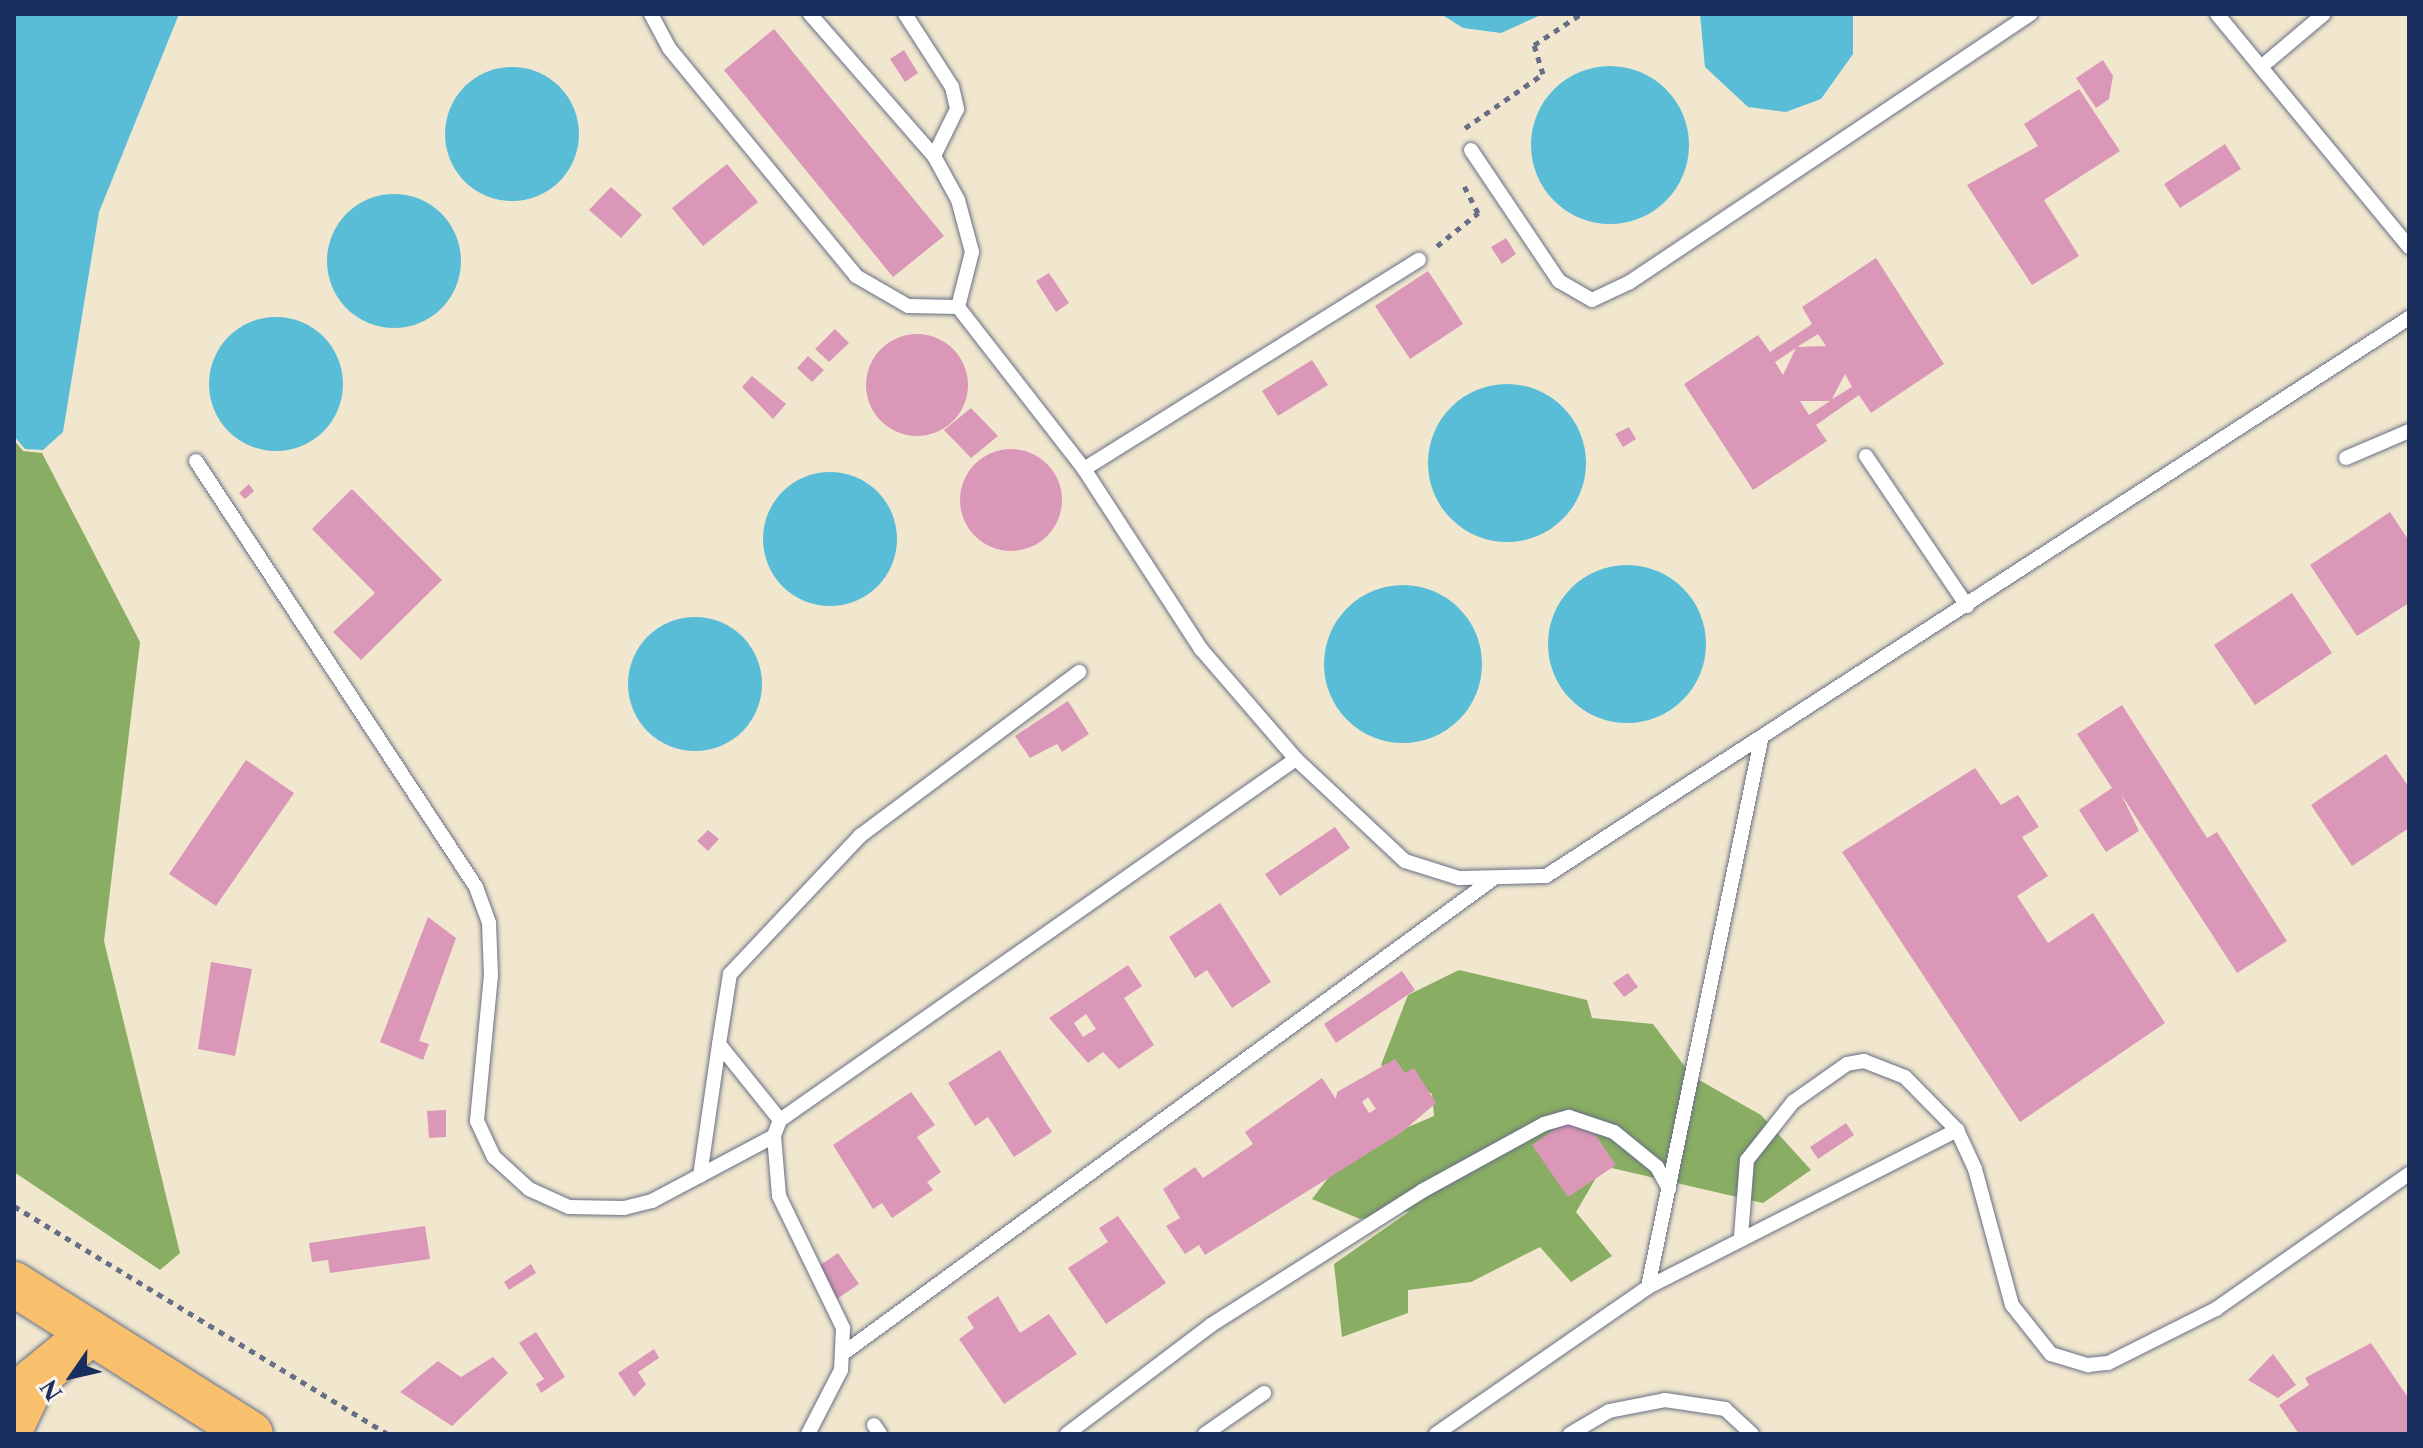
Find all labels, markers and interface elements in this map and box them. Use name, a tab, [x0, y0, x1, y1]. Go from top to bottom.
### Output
north arrow	[32, 1336, 112, 1416]
text: N	[35, 1374, 68, 1405]

